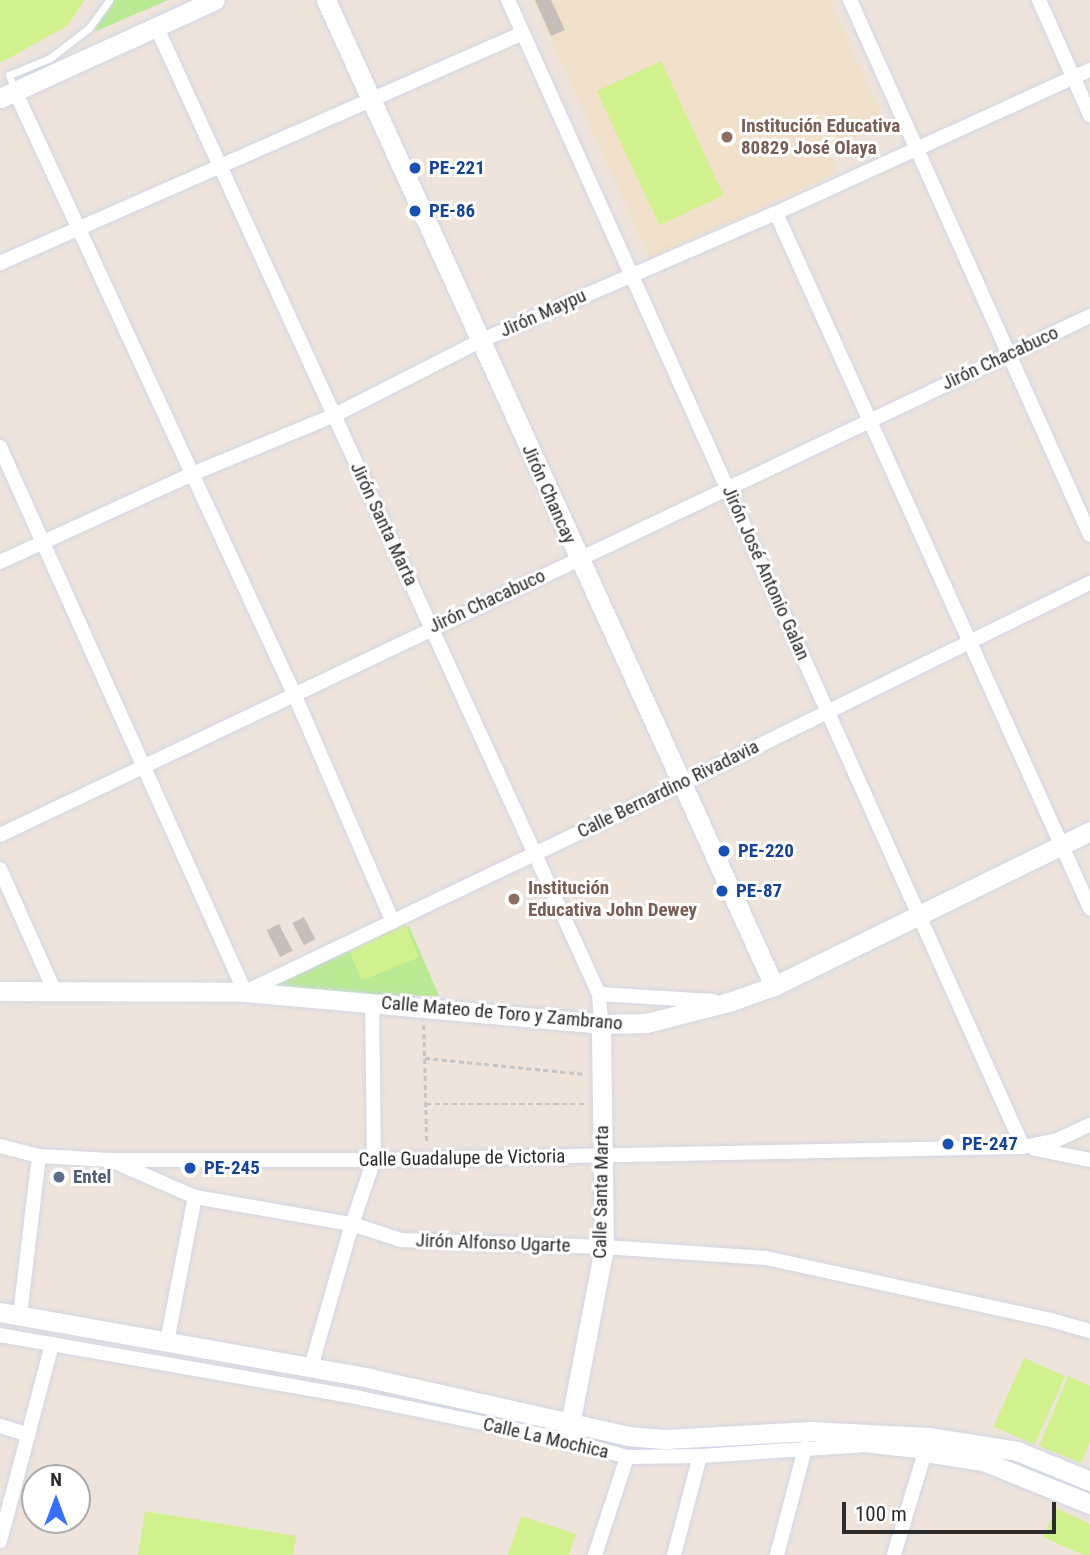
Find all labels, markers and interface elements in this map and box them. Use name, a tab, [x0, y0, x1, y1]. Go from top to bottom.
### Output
place label: Institución Educativa 80829 José Olaya	[741, 115, 900, 159]
marker: Institución Educativa 80829 José Olaya	[719, 129, 735, 145]
place label: PE-221	[429, 157, 485, 179]
marker: PE-221	[407, 160, 423, 176]
place label: PE-86	[429, 200, 475, 222]
marker: PE-86	[407, 203, 423, 219]
street label: Jirón Maypu	[496, 284, 590, 342]
street label: Jirón Chacabuco	[938, 321, 1062, 395]
street label: Jirón Chancay	[517, 441, 581, 547]
street label: Jirón Santa Marta	[345, 458, 423, 590]
street label: Jirón José Antonio Galan	[717, 482, 815, 664]
street label: Jirón Chacabuco	[425, 564, 549, 638]
street label: Calle Bernardino Rivadavia	[573, 735, 763, 843]
place label: PE-220	[738, 840, 794, 862]
marker: PE-220	[716, 843, 732, 859]
place label: Institución Educativa John Dewey	[528, 877, 697, 921]
place label: PE-87	[736, 880, 782, 902]
marker: PE-87	[714, 883, 730, 899]
marker: Institución Educativa John Dewey	[506, 891, 522, 907]
street label: Calle Mateo de Toro y Zambrano	[380, 991, 624, 1035]
street label: Calle Santa Marta	[588, 1125, 614, 1259]
place label: PE-247	[962, 1133, 1018, 1155]
marker: PE-247	[940, 1136, 956, 1152]
street label: Calle Guadalupe de Victoria	[358, 1145, 566, 1171]
place label: PE-245	[204, 1157, 260, 1179]
marker: PE-245	[182, 1160, 198, 1176]
place label: Entel	[73, 1166, 111, 1188]
marker: Entel	[51, 1169, 67, 1185]
street label: Jirón Alfonso Ugarte	[415, 1229, 571, 1257]
street label: Calle La Mochica	[481, 1412, 611, 1464]
north arrow	[21, 1464, 91, 1534]
text: N	[50, 1468, 62, 1491]
scale bar	[845, 1488, 1058, 1532]
text: 100 m	[855, 1502, 907, 1526]

